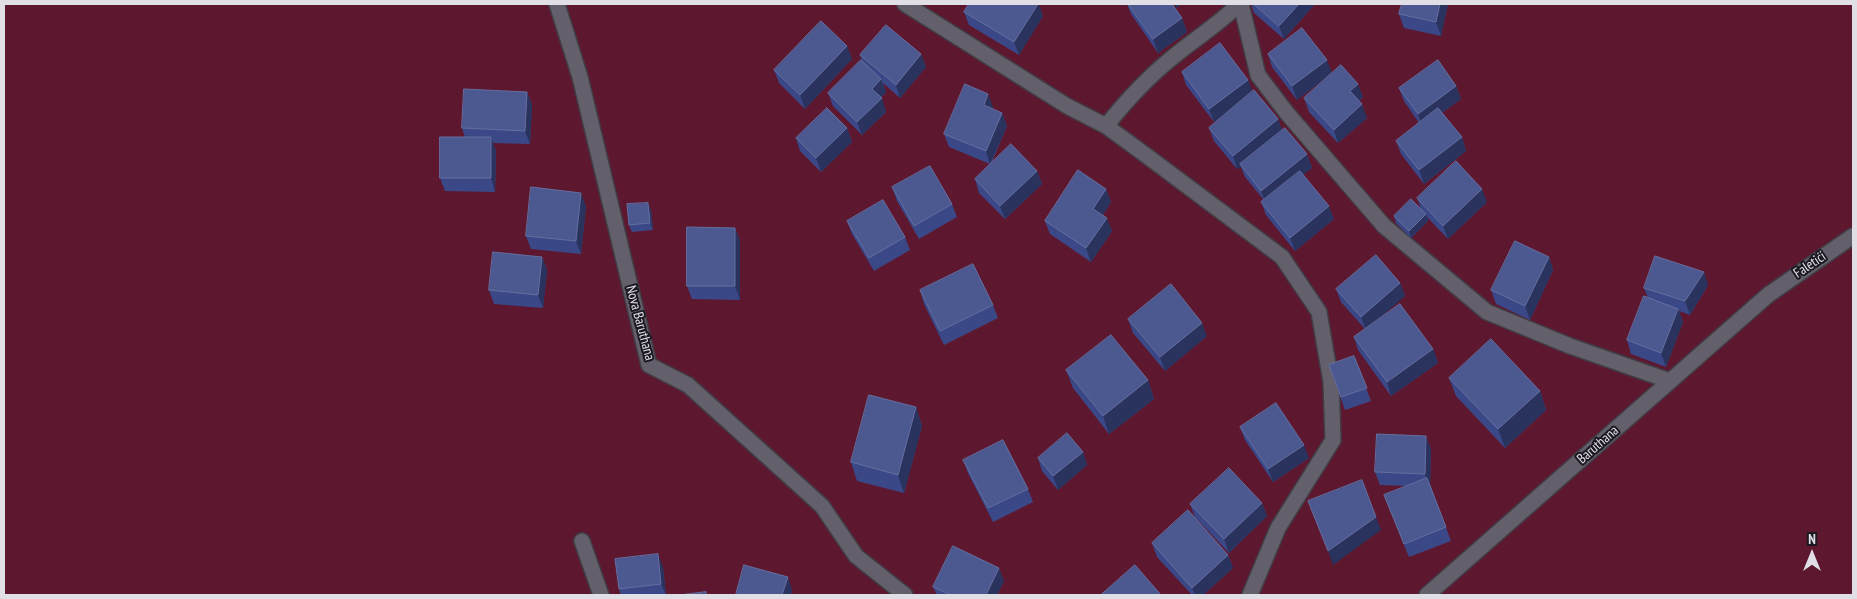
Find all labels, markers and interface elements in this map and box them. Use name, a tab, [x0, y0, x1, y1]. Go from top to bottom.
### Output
street label: Faletići	[1791, 248, 1829, 282]
street label: Nova Baruthana	[622, 284, 658, 362]
street label: Baruthana	[1574, 422, 1622, 468]
north arrow	[1787, 529, 1837, 579]
text: N	[1808, 530, 1816, 548]

